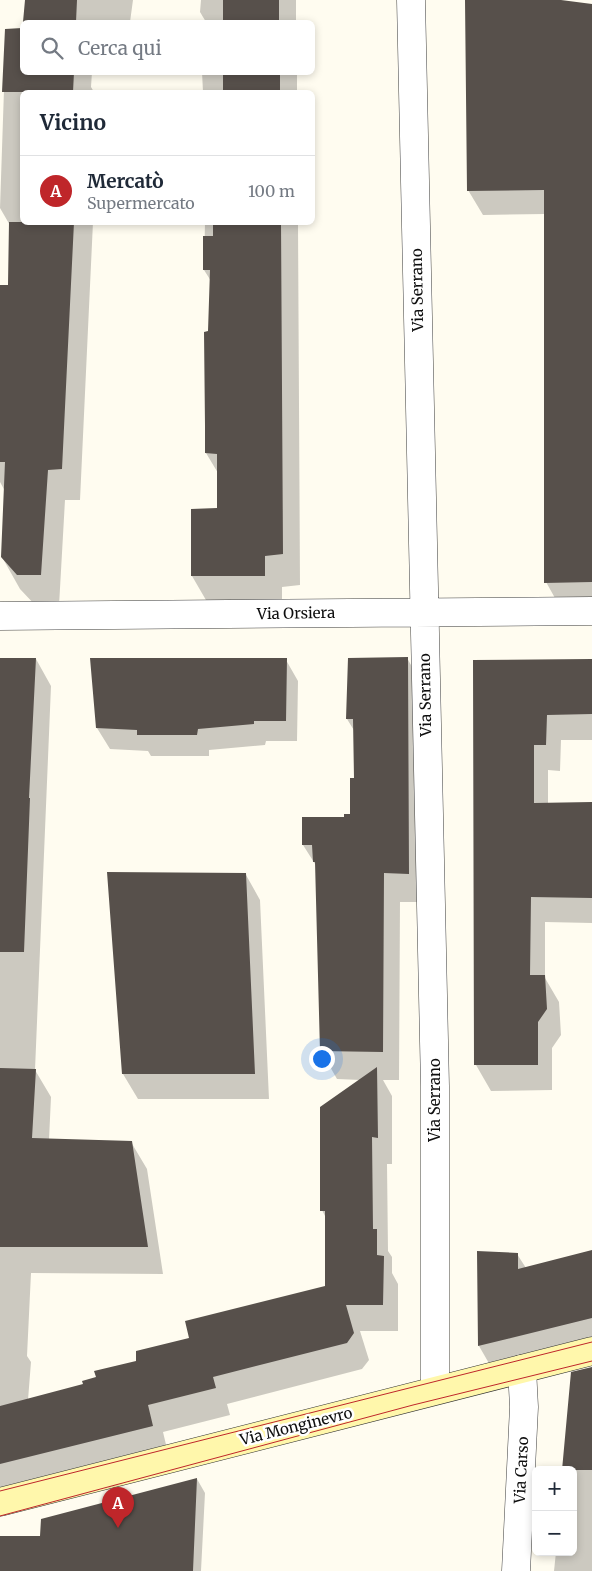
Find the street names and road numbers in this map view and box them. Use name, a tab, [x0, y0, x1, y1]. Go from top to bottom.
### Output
street label: Via Serrano	[407, 248, 427, 333]
street label: Via Orsiera	[256, 603, 335, 623]
street label: Via Serrano	[415, 653, 435, 738]
street label: Via Serrano	[425, 1058, 444, 1143]
street label: Via Monginevro	[237, 1403, 354, 1449]
street label: Via Carso	[510, 1436, 532, 1505]

